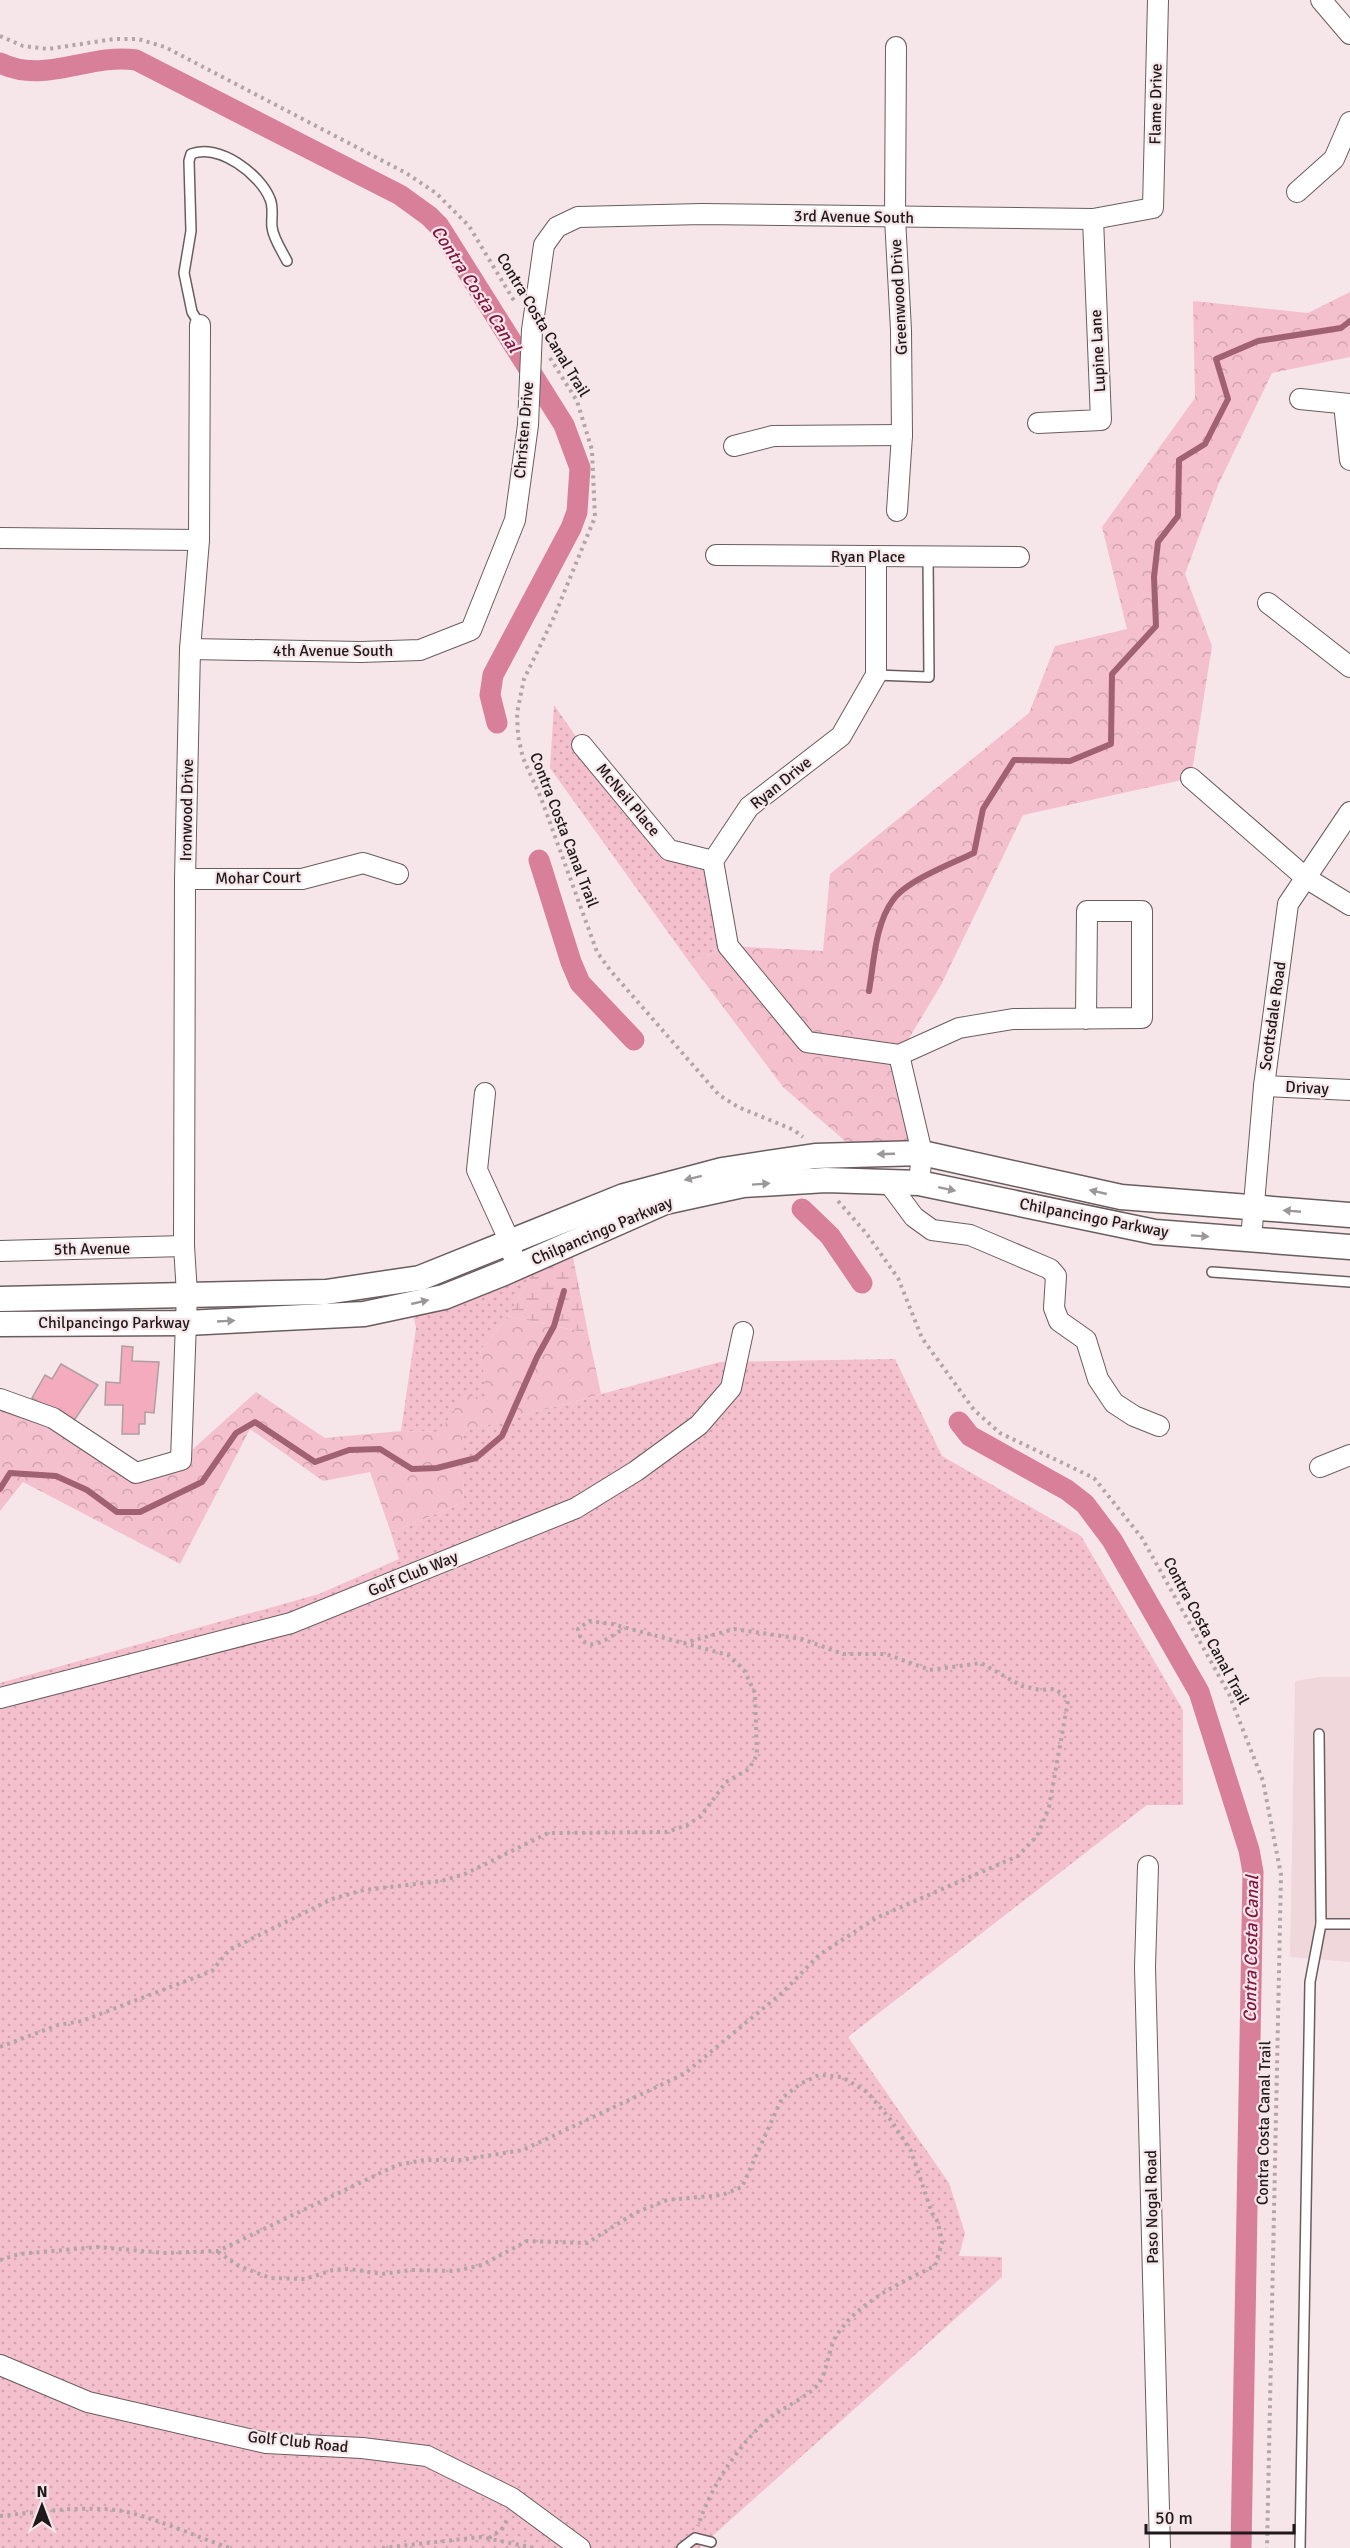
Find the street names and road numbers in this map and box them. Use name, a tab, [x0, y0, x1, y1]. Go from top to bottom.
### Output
street label: Flame Drive	[1145, 63, 1167, 145]
street label: 3rd Avenue South	[794, 206, 914, 228]
street label: Greenwood Drive	[886, 238, 912, 356]
street label: Contra Costa Canal Trail	[492, 249, 594, 401]
street label: Lupine Lane	[1086, 309, 1110, 393]
street label: Christen Drive	[510, 381, 538, 479]
street label: Ryan Place	[831, 547, 905, 567]
street label: 4th Avenue South	[273, 641, 393, 661]
street label: Contra Costa Canal Trail	[525, 750, 603, 911]
street label: Ryan Drive	[746, 752, 816, 814]
street label: Ironwood Drive	[176, 758, 198, 862]
street label: McNeil Place	[592, 759, 664, 841]
street label: Mohar Court	[215, 867, 302, 889]
street label: Scottsdale Road	[1255, 960, 1291, 1072]
street label: Drivay	[1285, 1077, 1330, 1099]
street label: Chilpancingo Parkway	[528, 1192, 676, 1270]
street label: Chilpancingo Parkway	[1018, 1194, 1171, 1242]
street label: 5th Avenue	[54, 1238, 130, 1260]
street label: Chilpancingo Parkway	[38, 1313, 190, 1333]
street label: Golf Club Way	[365, 1547, 461, 1601]
street label: Contra Costa Canal Trail	[1159, 1554, 1254, 1709]
street label: Contra Costa Canal Trail	[1253, 2040, 1275, 2205]
street label: Paso Nogal Road	[1141, 2150, 1163, 2264]
street label: Golf Club Road	[247, 2427, 349, 2457]

